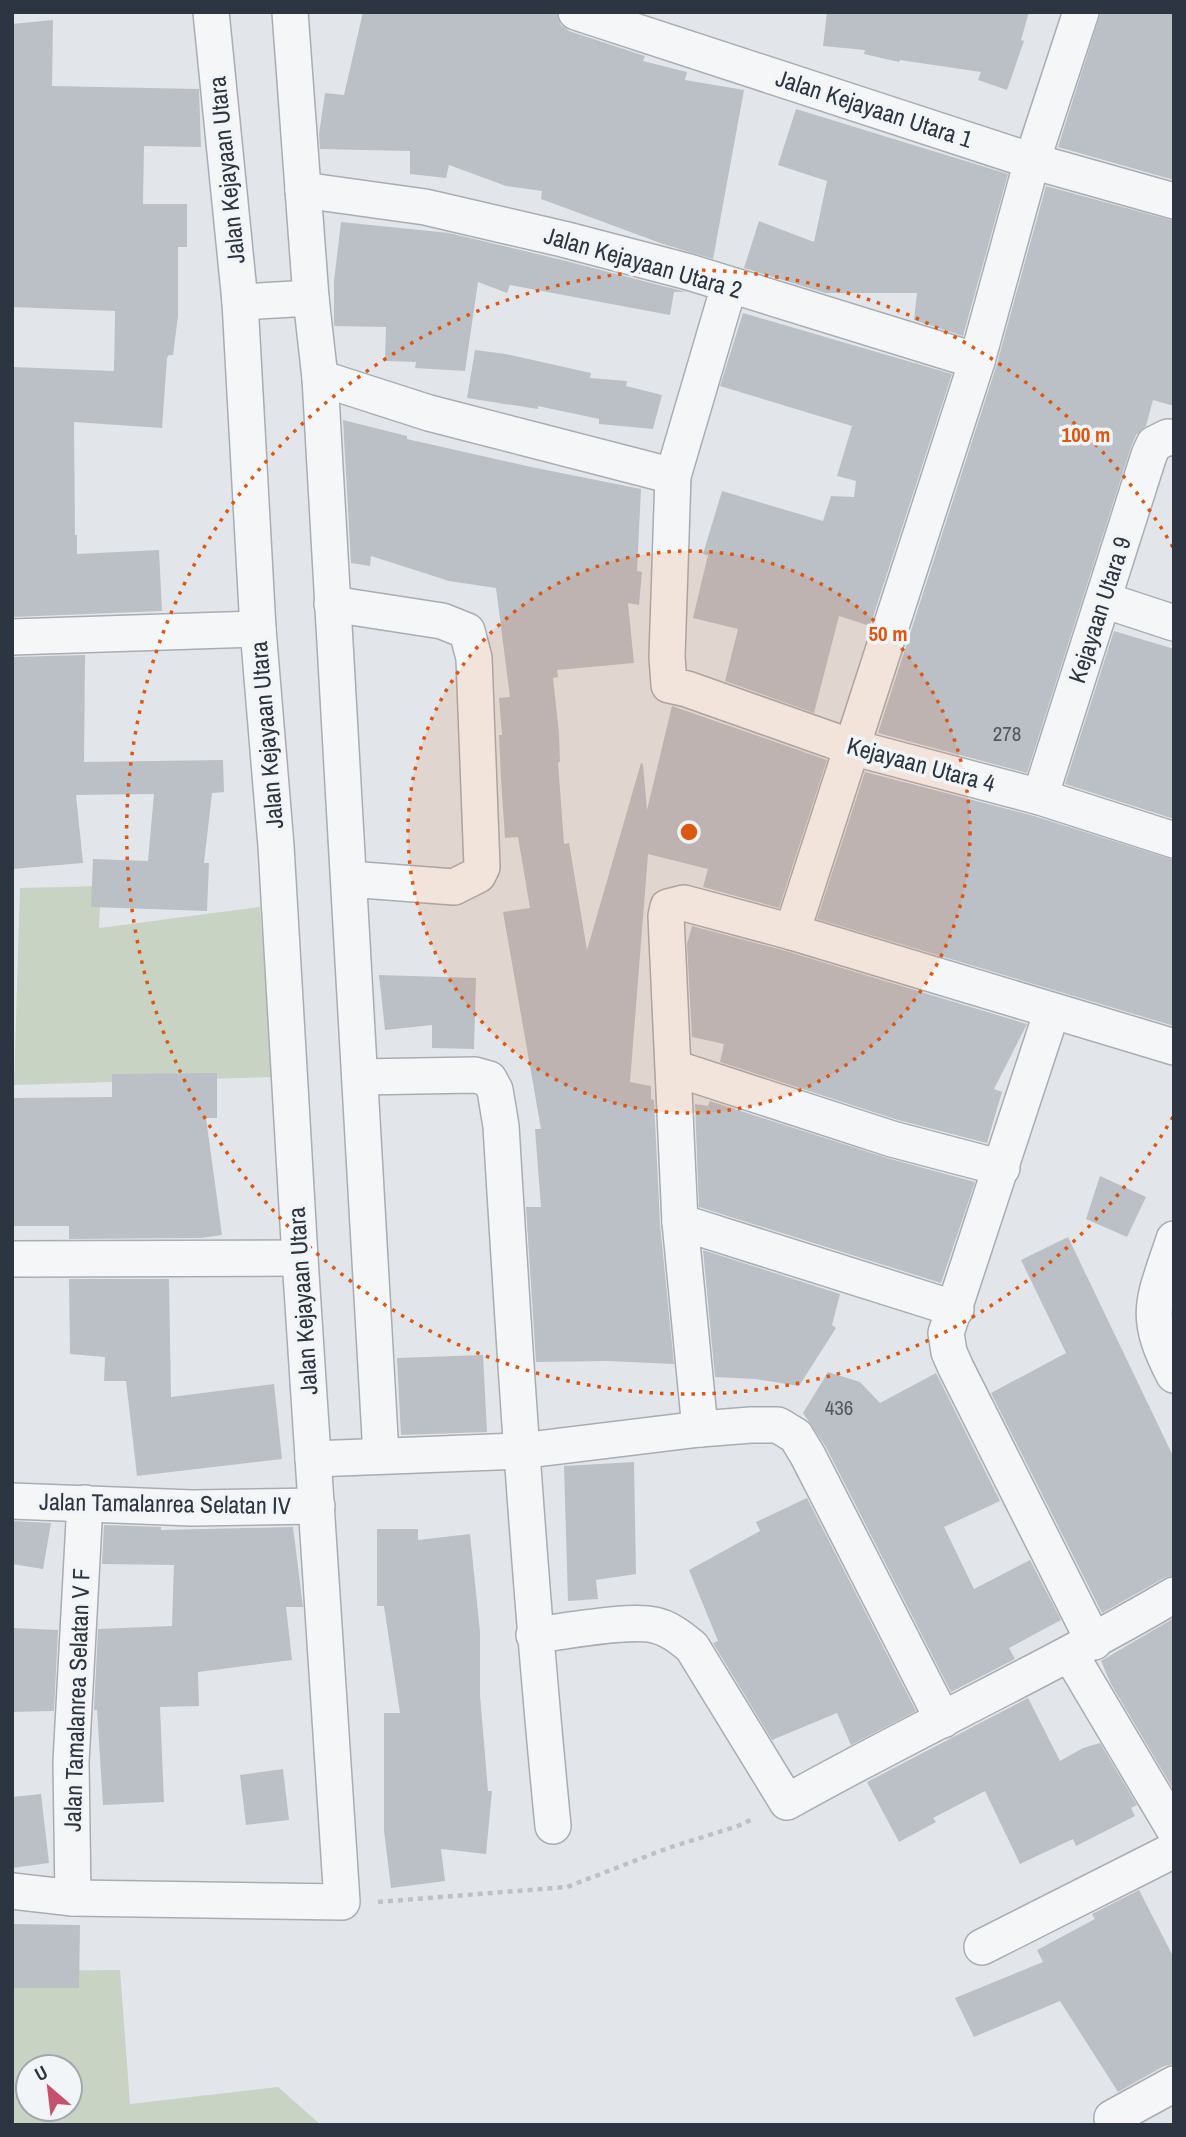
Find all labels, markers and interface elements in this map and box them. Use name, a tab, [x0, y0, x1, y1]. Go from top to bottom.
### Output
street label: Jalan Kejayaan Utara 1	[772, 61, 977, 155]
street label: Jalan Kejayaan Utara	[200, 75, 252, 265]
street label: Jalan Kejayaan Utara 2	[541, 218, 746, 306]
text: 100 m	[1062, 420, 1110, 449]
street label: Kejayaan Utara 9	[1060, 532, 1138, 687]
text: 50 m	[868, 619, 908, 648]
street label: Jalan Kejayaan Utara	[242, 640, 290, 830]
house number: 278	[993, 719, 1021, 748]
street label: Kejayaan Utara 4	[844, 729, 999, 799]
centre of rings	[677, 820, 701, 844]
street label: Jalan Kejayaan Utara	[279, 1206, 325, 1396]
house number: 436	[825, 1393, 853, 1422]
street label: Jalan Tamalanrea Selatan IV	[39, 1485, 291, 1521]
street label: Jalan Tamalanrea Selatan V F	[55, 1568, 97, 1832]
north arrow	[14, 2053, 84, 2123]
text: U	[30, 2059, 52, 2087]

